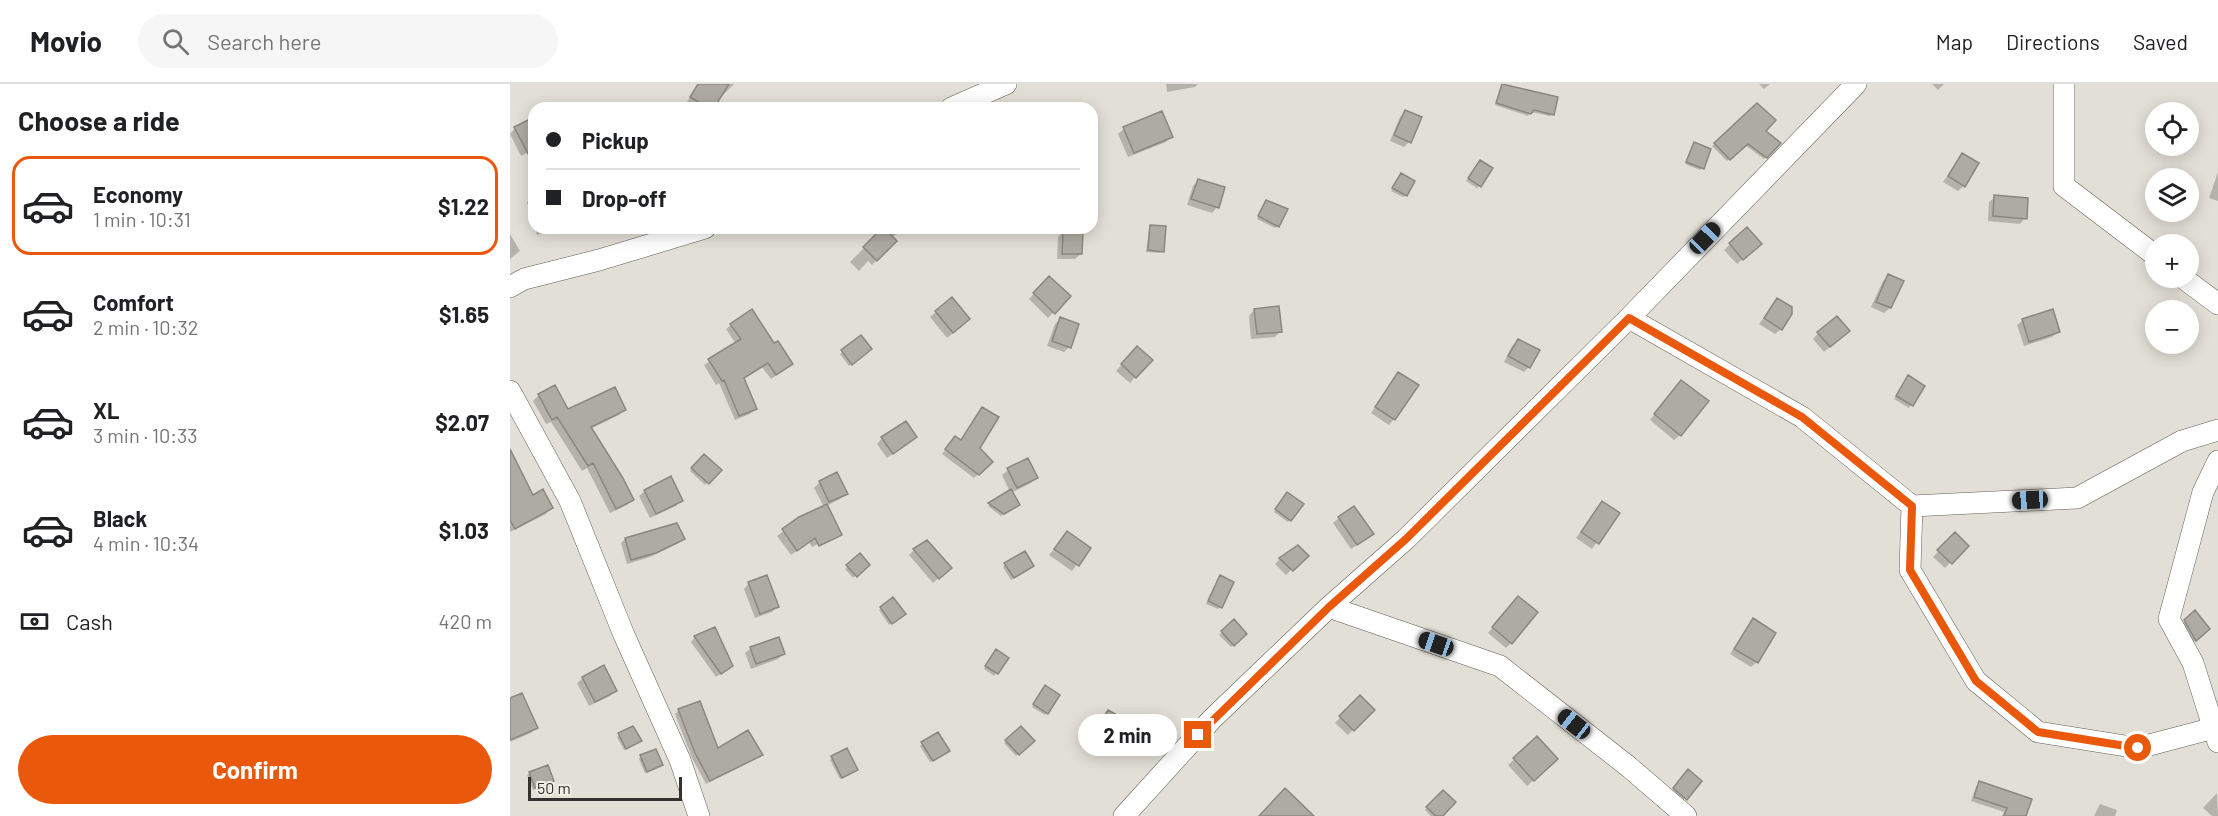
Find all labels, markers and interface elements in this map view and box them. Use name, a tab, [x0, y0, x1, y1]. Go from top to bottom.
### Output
search box	[138, 14, 558, 68]
text: Movio	[30, 24, 102, 58]
icon: search	[159, 25, 192, 58]
text: Search here	[207, 28, 322, 54]
text: Map	[1936, 29, 1973, 54]
text: Directions	[2006, 29, 2100, 54]
text: Saved	[2133, 29, 2188, 54]
map controls	[2145, 102, 2199, 354]
button: locate	[2145, 102, 2199, 156]
text: Choose a ride	[18, 104, 180, 136]
text: Pickup	[582, 127, 649, 153]
button: layers	[2145, 168, 2199, 222]
icon: car	[21, 179, 75, 233]
text: Economy	[93, 181, 183, 207]
text: Drop-off	[582, 185, 666, 211]
text: $1.22	[438, 193, 489, 219]
text: 1 min · 10:31	[93, 207, 191, 231]
car	[1686, 219, 1724, 257]
button: +	[2145, 234, 2199, 288]
icon: car	[21, 287, 75, 341]
text: Comfort	[93, 289, 174, 315]
button: −	[2145, 300, 2199, 354]
text: $1.65	[439, 301, 489, 327]
text: 2 min · 10:32	[93, 315, 198, 339]
icon: car	[21, 395, 75, 449]
text: XL	[93, 397, 119, 423]
text: $2.07	[435, 409, 489, 435]
text: 3 min · 10:33	[93, 423, 198, 447]
car	[2012, 490, 2048, 510]
icon: car	[21, 503, 75, 557]
text: Black	[93, 505, 147, 531]
text: $1.03	[439, 517, 489, 543]
text: 4 min · 10:34	[93, 531, 199, 555]
icon: cash	[18, 605, 51, 638]
text: Cash	[66, 608, 113, 634]
text: 420 m	[438, 609, 492, 633]
car	[1416, 630, 1456, 658]
car	[1554, 706, 1594, 742]
callout: 2 min	[1078, 714, 1177, 756]
route end	[1184, 721, 1211, 748]
text: 2 min	[1104, 723, 1151, 747]
route start	[2124, 734, 2151, 761]
button: Confirm	[18, 735, 492, 804]
scale bar	[528, 774, 682, 802]
text: 50 m	[537, 778, 571, 797]

